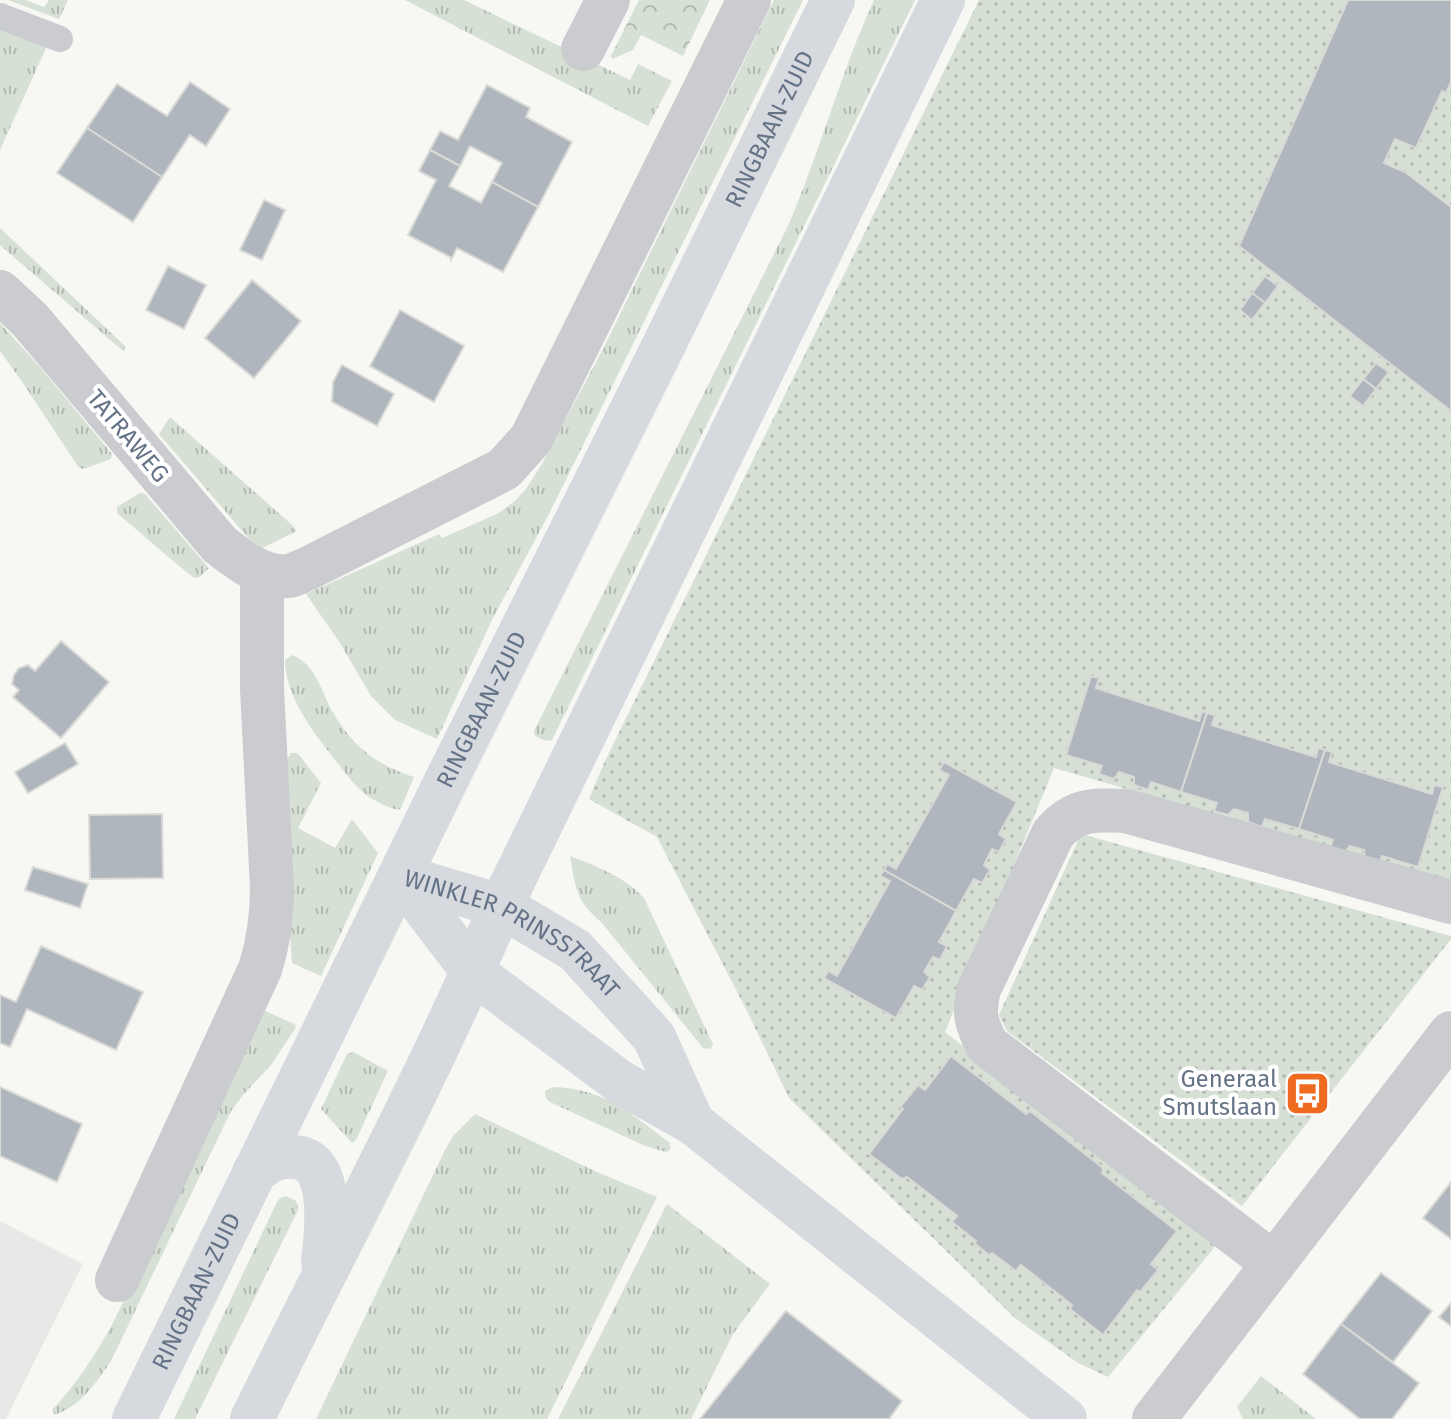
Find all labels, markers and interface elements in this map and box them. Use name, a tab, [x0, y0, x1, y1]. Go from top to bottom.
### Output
street label: RINGBAAN-ZUID	[719, 46, 820, 212]
street label: TATRAWEG	[81, 384, 175, 488]
street label: RINGBAAN-ZUID	[431, 627, 533, 792]
street label: WINKLER PRINSSTRAAT	[401, 864, 626, 1004]
place label: Generaal Smutslaan	[1163, 1065, 1277, 1121]
bus stop icon: Generaal Smutslaan	[1284, 1069, 1332, 1117]
street label: RINGBAAN-ZUID	[146, 1208, 247, 1375]

